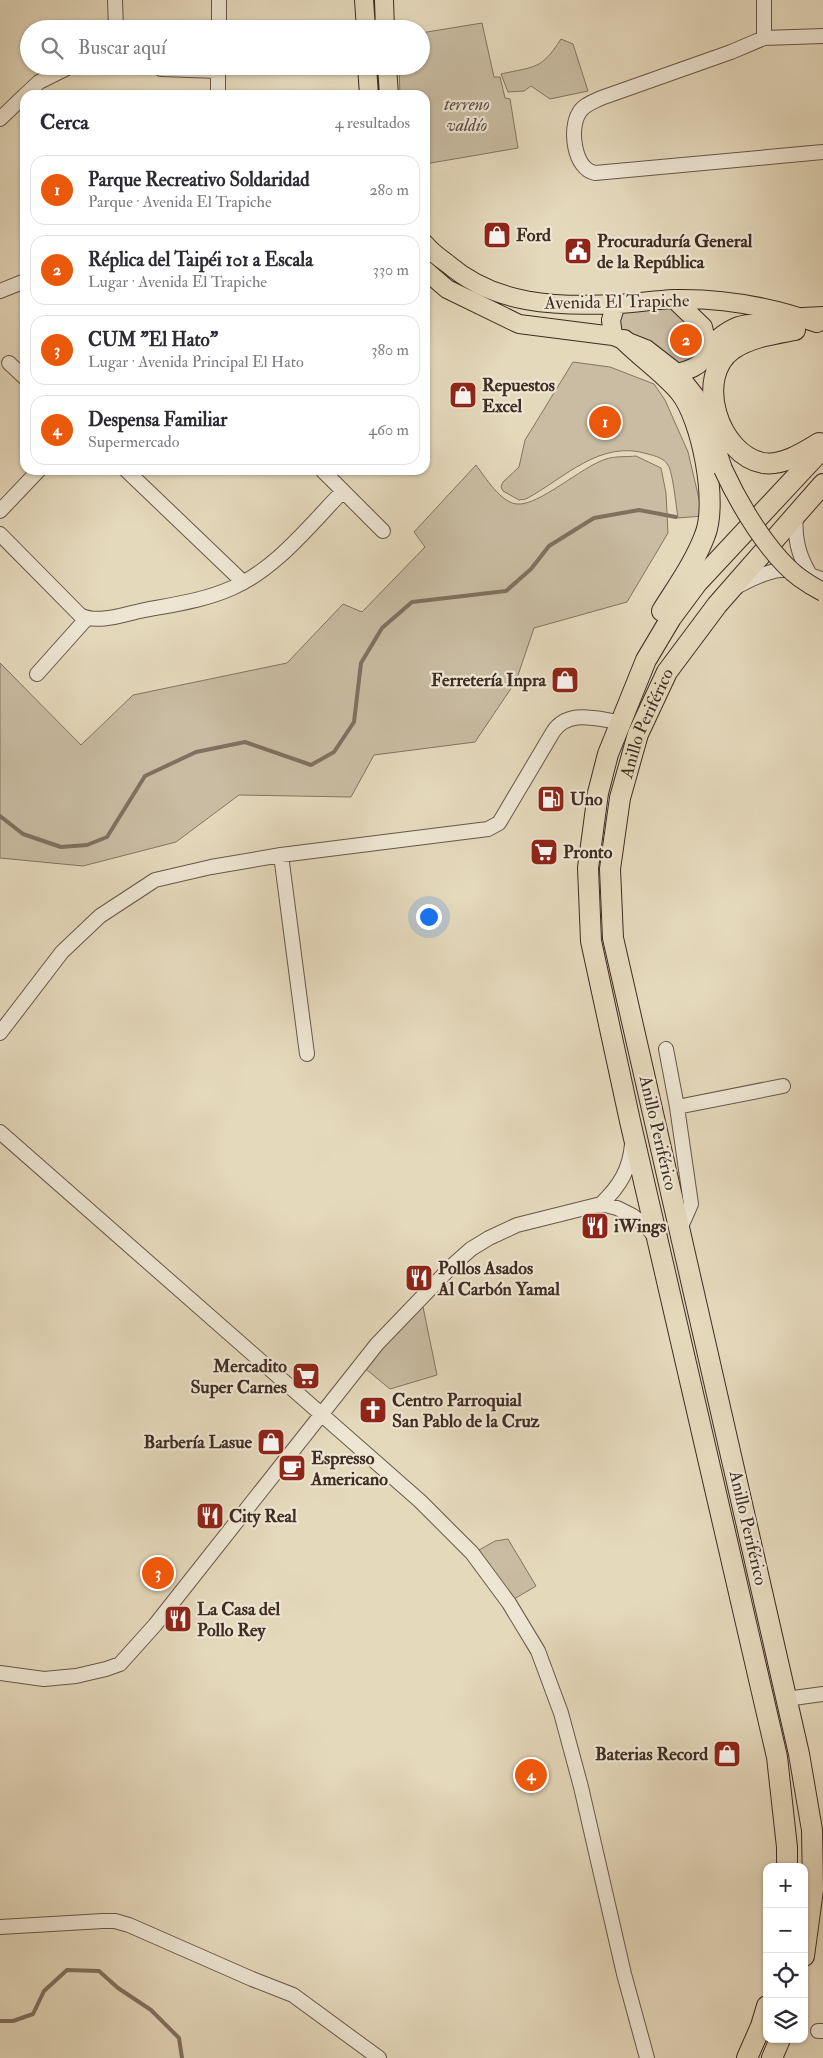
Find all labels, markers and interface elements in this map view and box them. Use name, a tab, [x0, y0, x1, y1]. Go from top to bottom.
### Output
search box	[20, 20, 430, 75]
icon: search	[38, 34, 66, 62]
text: Buscar aquí	[78, 36, 166, 60]
park label: terreno valdío	[444, 93, 490, 137]
text: Cerca	[40, 109, 89, 136]
text: 4 resultados	[335, 113, 410, 133]
text: Parque Recreativo Soldaridad	[88, 168, 310, 192]
text: 1	[54, 180, 60, 200]
text: 280 m	[369, 180, 409, 200]
text: Parque · Avenida El Trapiche	[88, 192, 272, 212]
shop icon: Ford	[482, 220, 512, 250]
place label: Ford	[516, 224, 551, 247]
place label: Procuraduría General de la República	[597, 230, 753, 274]
public building icon: Procuraduría General de la República	[563, 236, 593, 266]
text: Réplica del Taipéi 101 a Escala	[88, 248, 313, 272]
text: 2	[53, 260, 61, 280]
text: 330 m	[373, 260, 409, 280]
text: Lugar · Avenida El Trapiche	[88, 272, 267, 292]
street label: Avenida El Trapiche	[543, 289, 690, 315]
pin: 2	[670, 321, 702, 359]
text: CUM "El Hato"	[88, 328, 218, 352]
text: 3	[54, 340, 60, 360]
text: 380 m	[371, 340, 409, 360]
text: Lugar · Avenida Principal El Hato	[88, 352, 304, 372]
place label: Repuestos Excel	[482, 374, 555, 418]
shop icon: Repuestos Excel	[448, 380, 478, 410]
pin: 1	[589, 403, 621, 441]
text: Despensa Familiar	[88, 408, 227, 432]
text: 4	[53, 420, 61, 440]
text: 460 m	[368, 420, 409, 440]
text: Supermercado	[88, 432, 179, 452]
street label: Anillo Periférico	[614, 664, 679, 782]
shop icon: Ferretería Inpra	[550, 665, 580, 695]
place label: Ferretería Inpra	[431, 669, 547, 692]
fuel station icon: Uno	[536, 784, 566, 814]
place label: Uno	[570, 788, 603, 811]
supermarket icon: Pronto	[529, 837, 559, 867]
place label: Pronto	[563, 841, 613, 864]
your location	[416, 904, 442, 930]
street label: Anillo Periférico	[633, 1073, 682, 1193]
restaurant icon: iWings	[580, 1211, 610, 1241]
place label: iWings	[613, 1215, 666, 1238]
place label: Pollos Asados Al Carbón Yamal	[437, 1257, 560, 1301]
restaurant icon: Pollos Asados Al Carbón Yamal	[404, 1263, 434, 1293]
place label: Mercadito Super Carnes	[190, 1355, 287, 1399]
supermarket icon: Mercadito Super Carnes	[291, 1361, 321, 1391]
place label: Centro Parroquial San Pablo de la Cruz	[392, 1389, 540, 1433]
church icon: Centro Parroquial San Pablo de la Cruz	[358, 1395, 388, 1425]
shop icon: Barbería Lasue	[256, 1427, 286, 1457]
place label: Barbería Lasue	[144, 1431, 252, 1454]
place label: Espresso Americano	[310, 1447, 388, 1491]
cafe icon: Espresso Americano	[277, 1453, 307, 1483]
street label: Anillo Periférico	[723, 1468, 772, 1588]
restaurant icon: City Real	[195, 1501, 225, 1531]
place label: City Real	[229, 1505, 297, 1528]
pin: 3	[142, 1554, 174, 1592]
place label: La Casa del Pollo Rey	[197, 1598, 280, 1642]
restaurant icon: La Casa del Pollo Rey	[163, 1604, 193, 1634]
shop icon: Baterias Record	[712, 1739, 742, 1769]
place label: Baterias Record	[595, 1743, 708, 1766]
pin: 4	[515, 1756, 547, 1794]
map controls	[763, 1863, 808, 2043]
button: +	[763, 1863, 808, 1908]
button: −	[763, 1908, 808, 1953]
button: locate	[763, 1953, 808, 1998]
button: layers	[763, 1998, 808, 2043]

